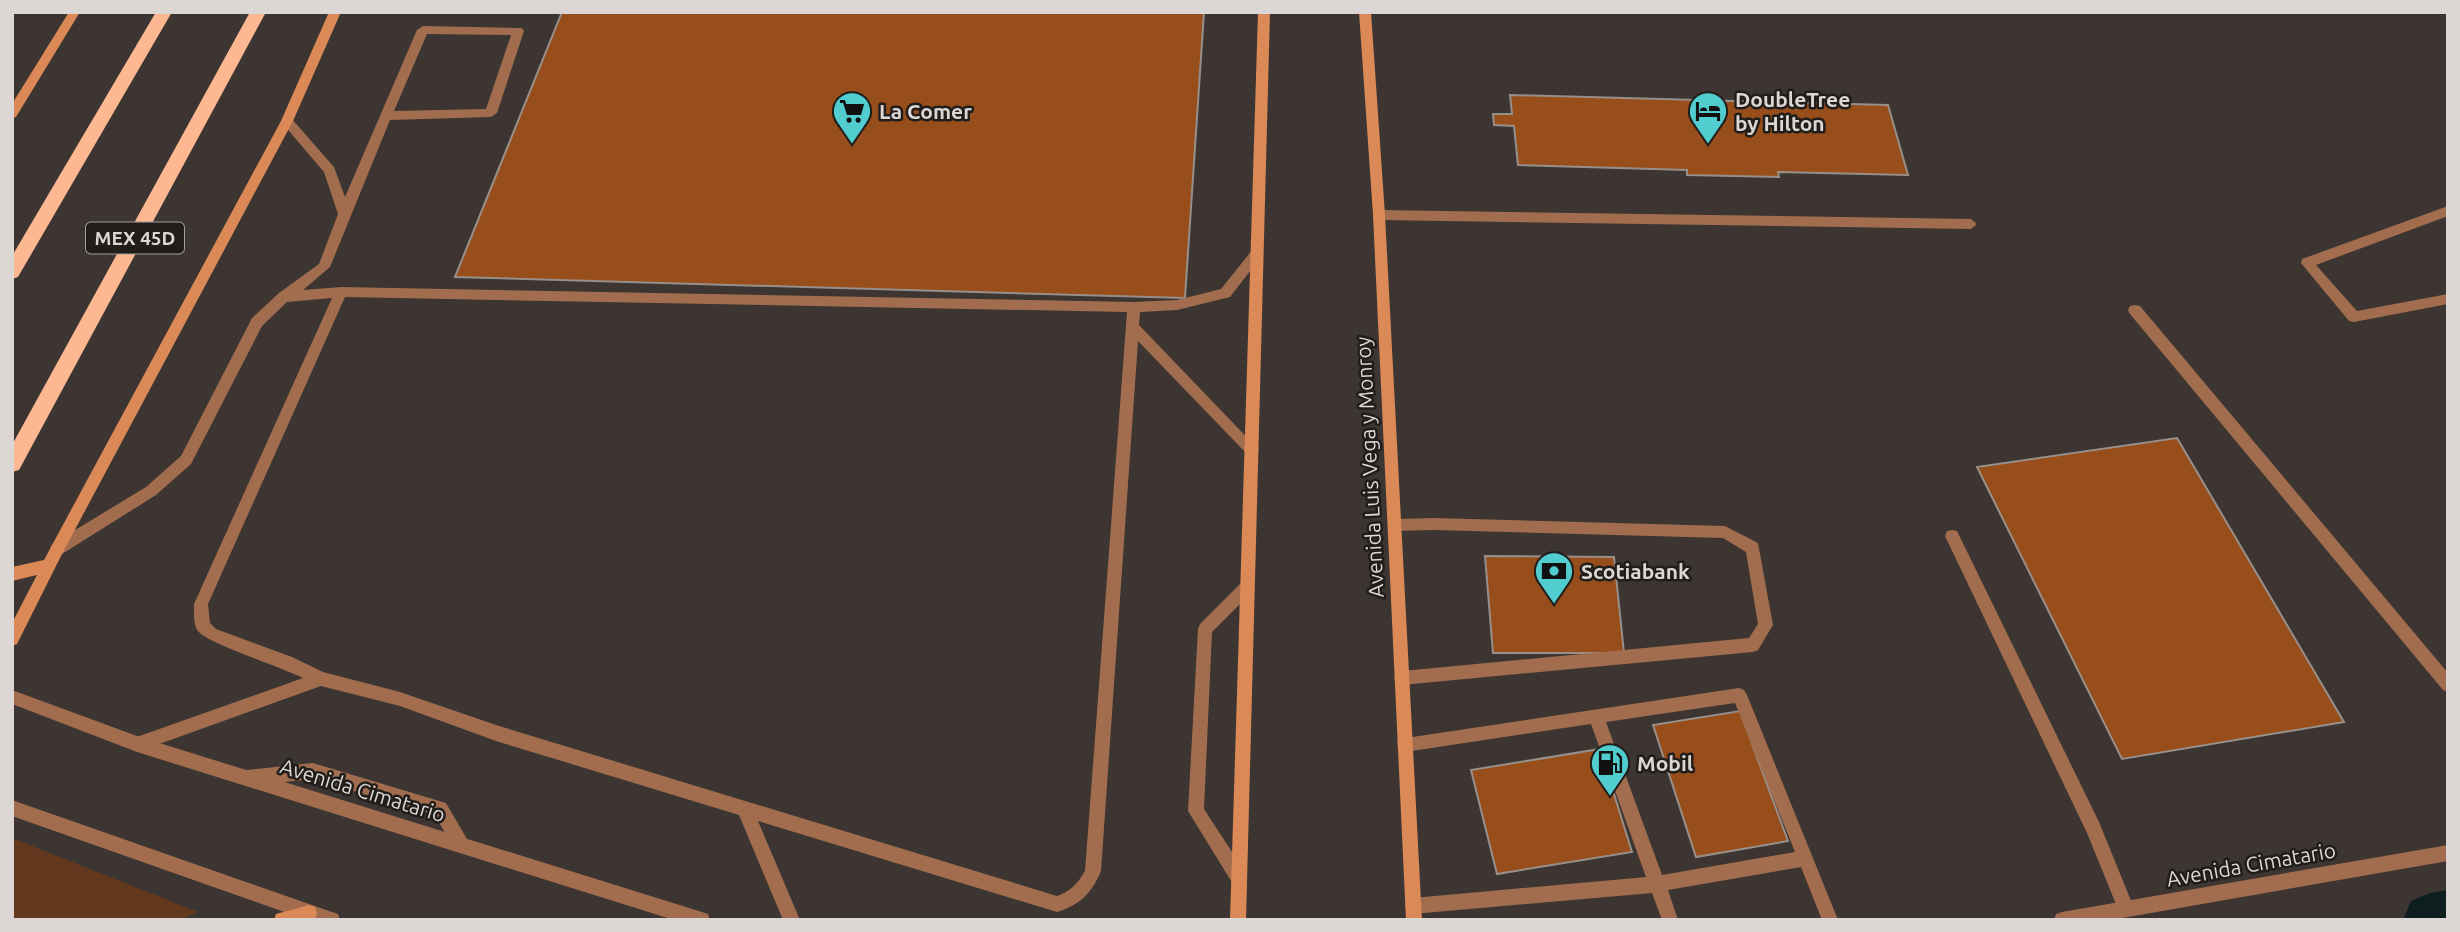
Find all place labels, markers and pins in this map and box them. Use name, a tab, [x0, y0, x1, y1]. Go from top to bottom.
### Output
place label: DoubleTree by Hilton	[1735, 87, 1850, 135]
supermarket icon: La Comer	[831, 90, 873, 145]
hotel icon: DoubleTree by Hilton	[1687, 90, 1729, 145]
place label: La Comer	[879, 99, 972, 123]
bank icon: Scotiabank	[1533, 550, 1575, 605]
place label: Scotiabank	[1581, 559, 1690, 583]
fuel station icon: Mobil	[1589, 742, 1631, 797]
place label: Mobil	[1637, 751, 1693, 775]

